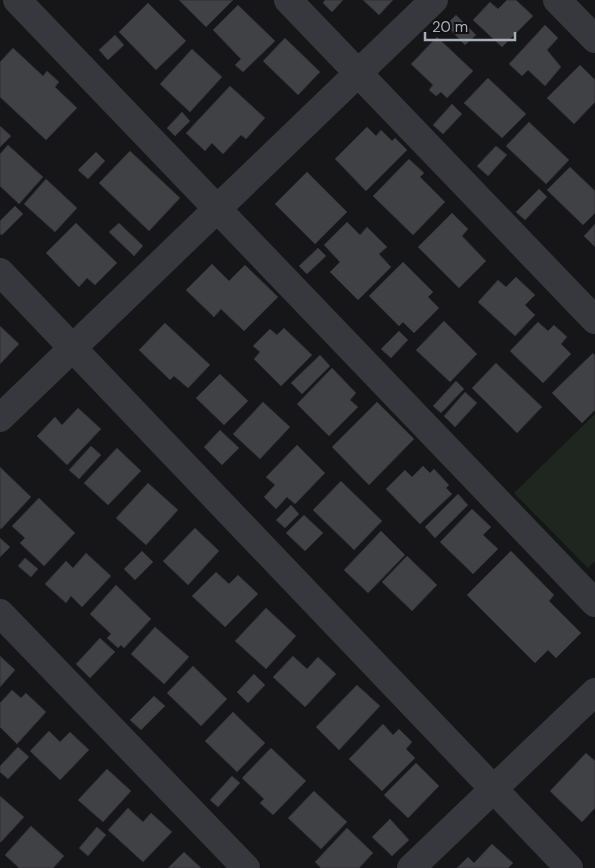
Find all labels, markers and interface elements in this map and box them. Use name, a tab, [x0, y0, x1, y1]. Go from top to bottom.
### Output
scale bar	[425, 10, 515, 42]
text: 20 m	[432, 17, 468, 37]

